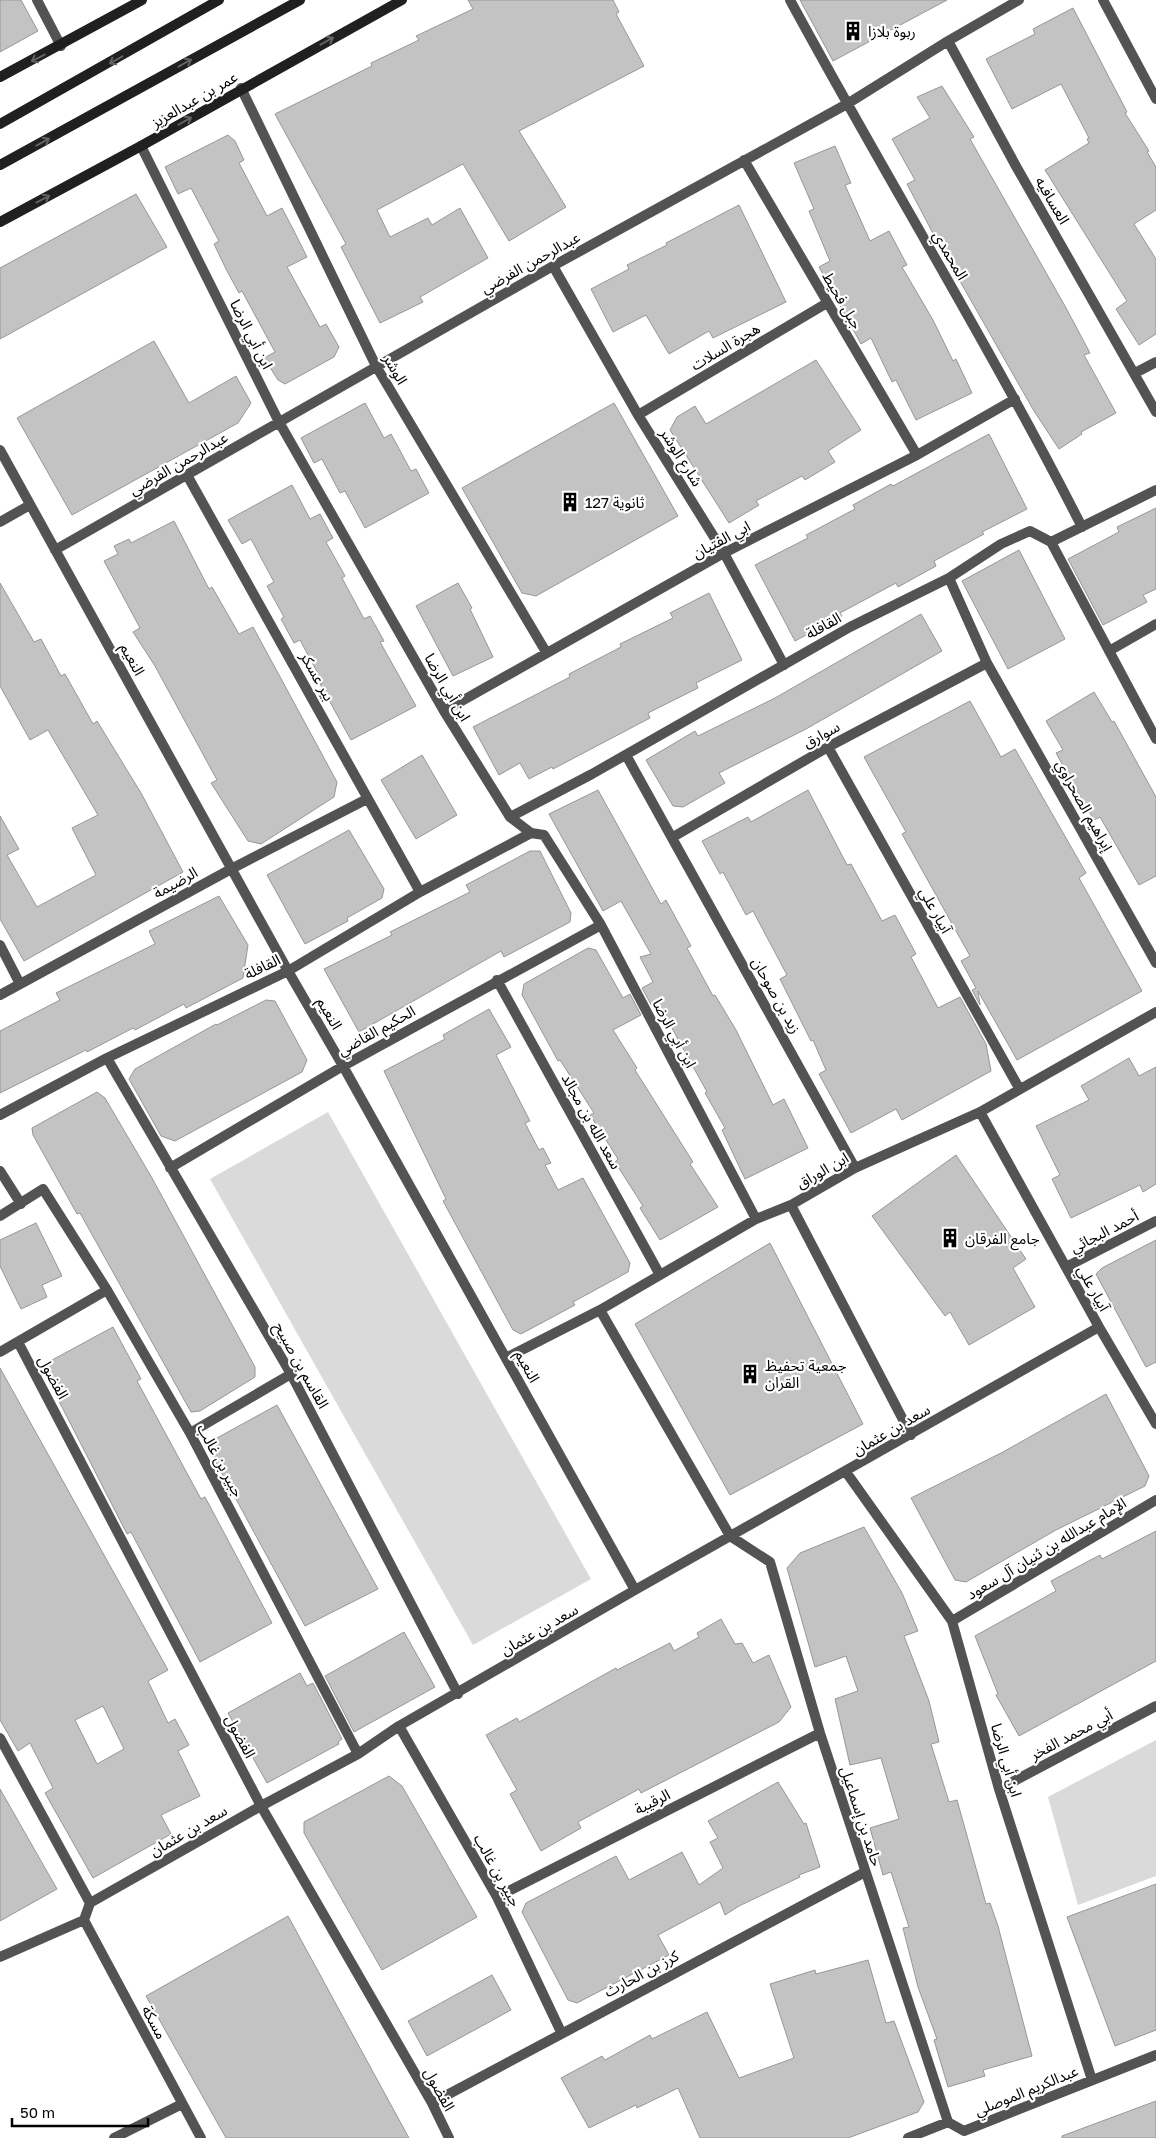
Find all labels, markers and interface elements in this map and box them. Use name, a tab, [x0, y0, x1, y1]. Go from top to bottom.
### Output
building icon: ربوة بلازا	[842, 20, 864, 42]
place label: ربوة بلازا	[868, 22, 916, 41]
one-way arrow	[319, 36, 334, 45]
one-way arrow	[31, 54, 46, 63]
one-way arrow	[109, 55, 124, 65]
one-way arrow	[177, 58, 192, 68]
street label: عمر بن عبدالعزيز	[147, 67, 241, 132]
one-way arrow	[178, 115, 192, 125]
one-way arrow	[35, 137, 50, 147]
street label: العسافيه	[1032, 173, 1074, 227]
one-way arrow	[35, 194, 50, 203]
street label: عبدالرحمن الفرضي	[477, 227, 585, 300]
street label: المحمدي	[927, 227, 972, 285]
street label: جبل فحيط	[819, 268, 867, 332]
street label: ابن أبي الرضا	[224, 296, 277, 373]
street label: هجرة السلات	[687, 318, 763, 375]
street label: الوشر	[379, 350, 412, 388]
street label: شارع الوشر	[653, 424, 707, 492]
street label: عبدالرحمن الفرضي	[126, 427, 233, 501]
building icon: ثانوية 127	[559, 491, 581, 513]
place label: ثانوية 127	[585, 493, 644, 512]
street label: ابي الفتيان	[689, 516, 755, 565]
street label: القافلة	[802, 608, 844, 642]
street label: النعيم	[114, 640, 149, 680]
street label: بير عسكر	[296, 648, 339, 704]
street label: ابن أبي الرضا	[418, 650, 475, 726]
street label: سوارق	[800, 717, 843, 752]
street label: إبراهيم الصحراوي	[1049, 756, 1118, 856]
street label: الرضيمة	[150, 862, 201, 902]
street label: آبيار علي	[913, 884, 956, 938]
street label: القافلة	[241, 950, 283, 982]
street label: زيد بن صوحان	[748, 954, 805, 1037]
street label: النعيم	[311, 994, 346, 1034]
street label: ابن أبي الرضا	[646, 995, 701, 1072]
street label: الحكيم القاضي	[334, 1001, 420, 1062]
street label: سعد الله بن مجالد	[557, 1070, 626, 1173]
street label: ابن الوراق	[793, 1148, 852, 1193]
street label: أحمد البجائي	[1067, 1206, 1143, 1259]
building icon: جامع الفرقان	[939, 1227, 961, 1249]
place label: جامع الفرقان	[965, 1229, 1040, 1251]
street label: آبيار علي	[1071, 1262, 1114, 1316]
street label: القاسم بن صبيح	[267, 1319, 333, 1413]
street label: النعيم	[509, 1347, 544, 1387]
street label: الفضول	[34, 1352, 73, 1402]
place label: جمعية تحفيظ القران	[765, 1356, 847, 1392]
building icon: جمعية تحفيظ القران	[739, 1363, 761, 1385]
street label: سعد بن عثمان	[849, 1399, 934, 1459]
street label: جبير بن غالب	[193, 1420, 248, 1500]
street label: الإمام عبدالله بن ثنيان آل سعود	[963, 1493, 1131, 1605]
street label: سعد بن عثمان	[497, 1599, 582, 1659]
street label: أبي محمد الفخر	[1026, 1705, 1117, 1767]
street label: الفضول	[221, 1711, 260, 1761]
street label: ابن أبي الرضا	[985, 1721, 1026, 1800]
street label: حامد بن إسماعيل	[835, 1764, 887, 1869]
street label: الرقيبة	[631, 1784, 673, 1818]
street label: سعد بن عثمان	[146, 1800, 231, 1860]
street label: جبير بن غالب	[470, 1831, 525, 1910]
street label: كرز بن الحارث	[601, 1945, 683, 2001]
street label: مسكة	[139, 2002, 171, 2042]
street label: عبدالكريم الموصلي	[972, 2061, 1082, 2122]
street label: الفضول	[420, 2064, 459, 2114]
scale bar	[12, 2096, 149, 2128]
text: 50 m	[20, 2103, 55, 2121]

